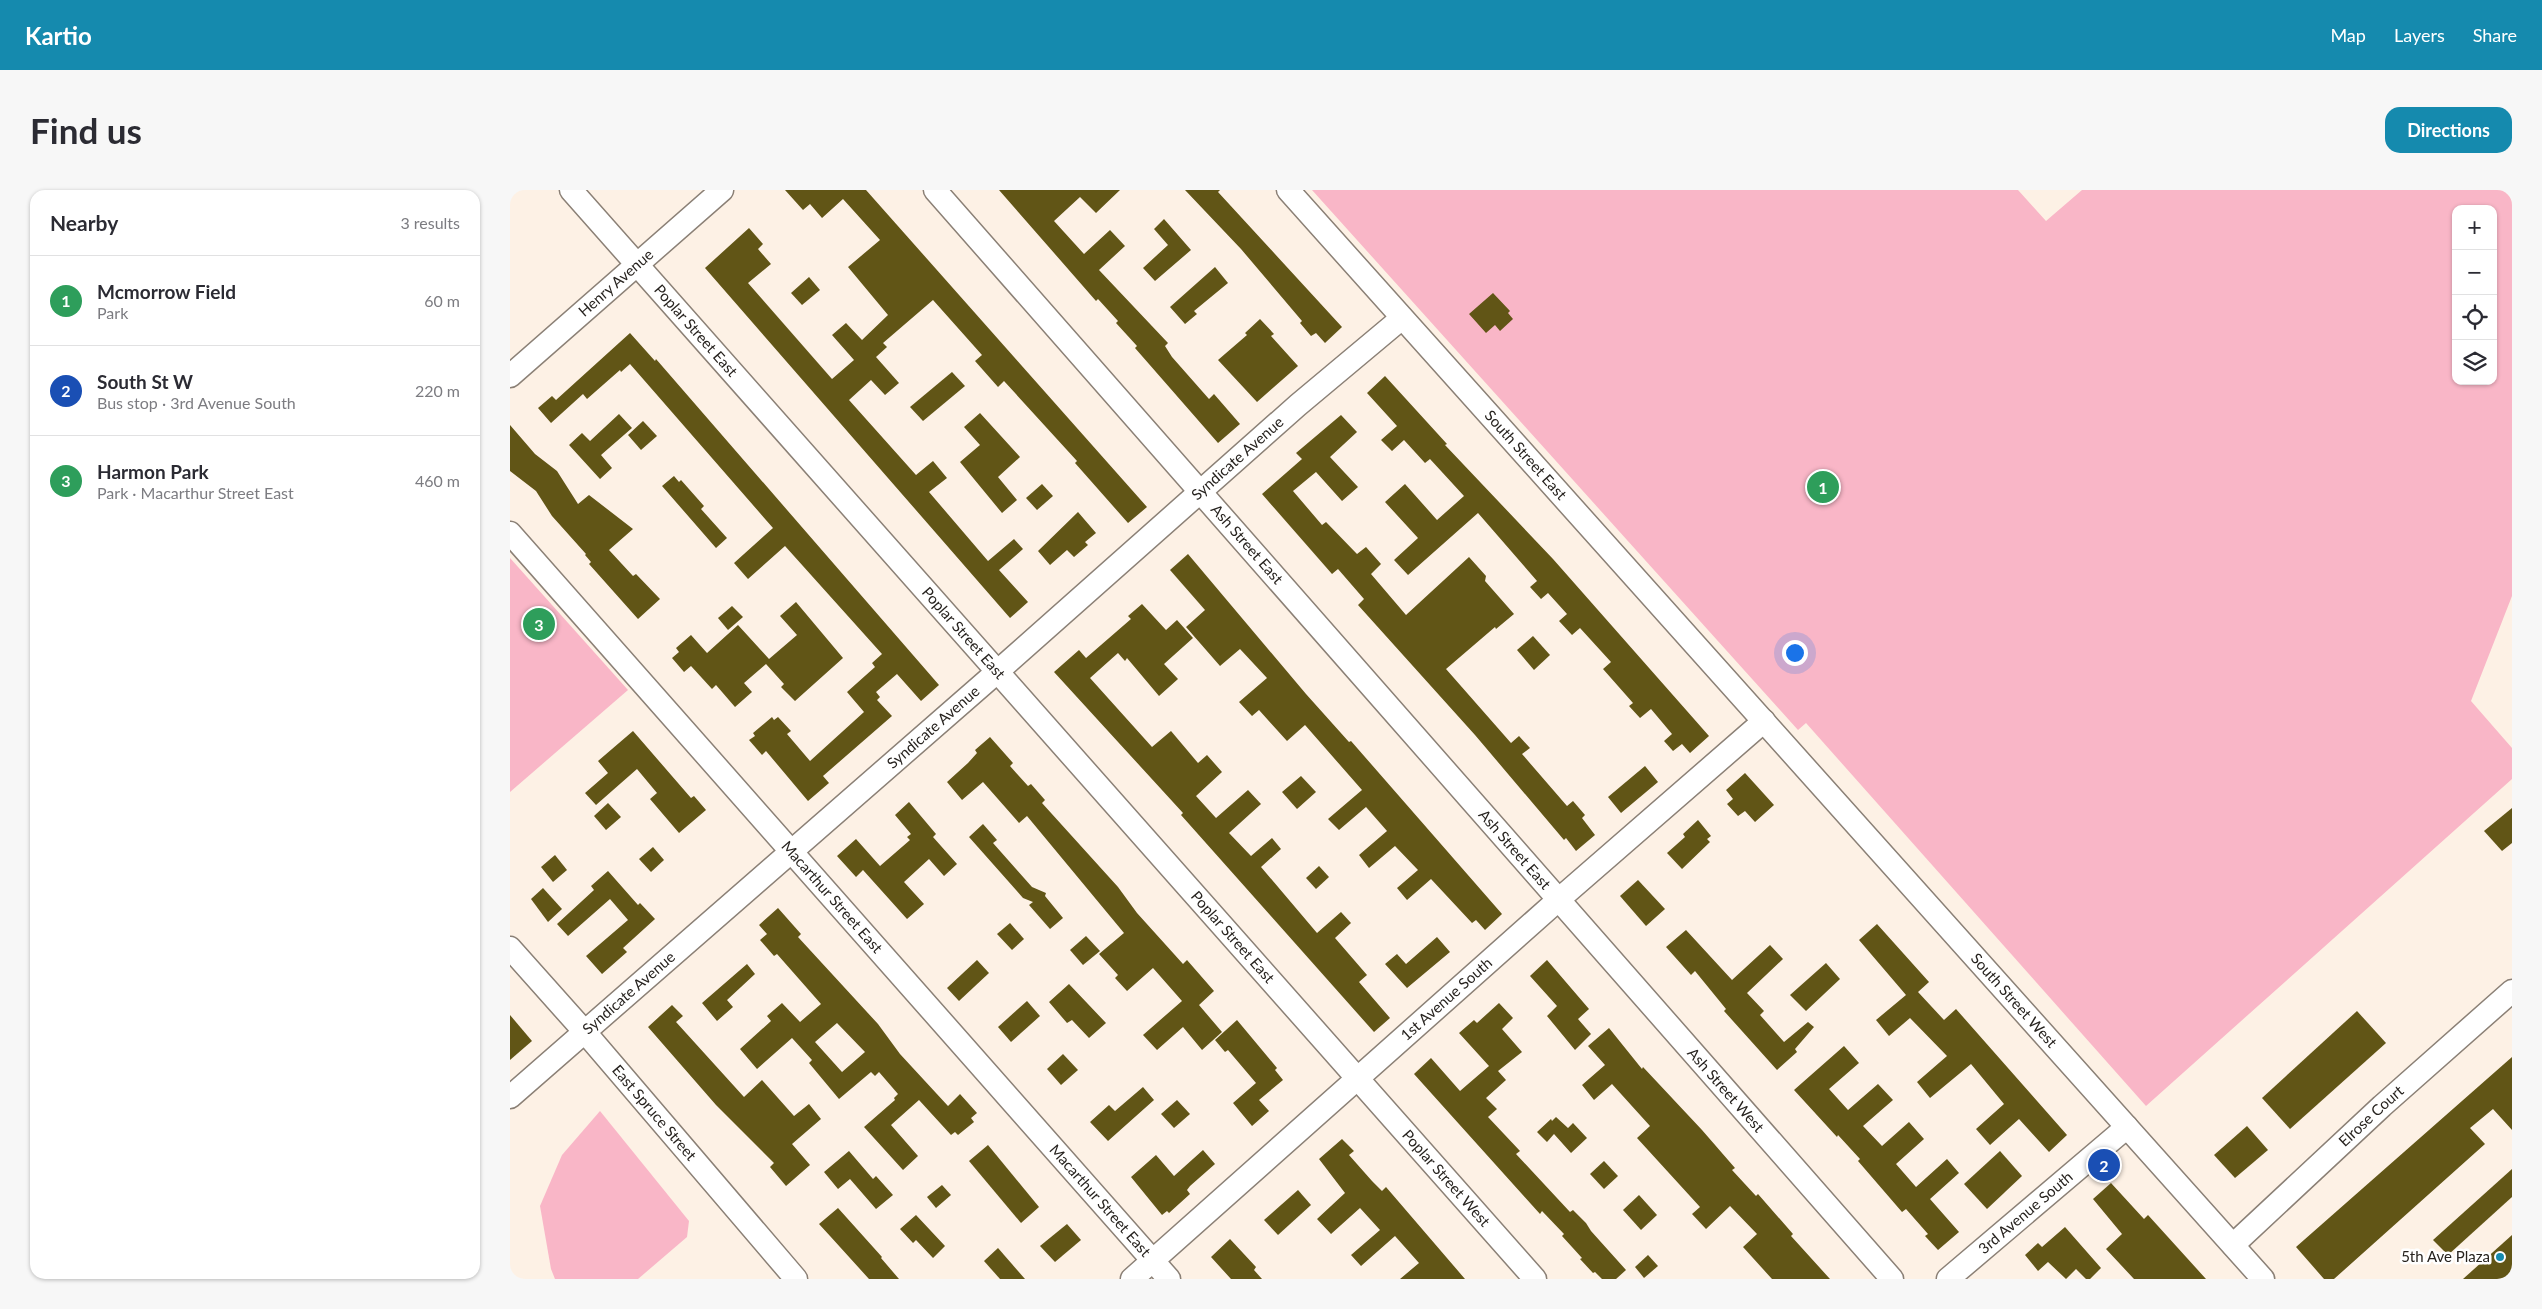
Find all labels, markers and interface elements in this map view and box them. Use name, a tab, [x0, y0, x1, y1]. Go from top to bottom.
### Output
text: Kartio	[25, 21, 92, 50]
text: Map	[2330, 24, 2366, 46]
text: Layers	[2394, 24, 2445, 46]
text: Share	[2473, 24, 2517, 46]
button: Directions	[2385, 107, 2512, 153]
text: Find us	[30, 109, 142, 151]
map controls	[2452, 205, 2497, 385]
button: +	[2452, 205, 2497, 250]
text: Nearby	[50, 210, 118, 235]
text: 3 results	[400, 213, 460, 232]
street label: Henry Avenue	[574, 245, 656, 320]
button: −	[2452, 250, 2497, 295]
text: Mcmorrow Field	[97, 280, 236, 303]
street label: Poplar Street East	[651, 280, 742, 380]
text: 1	[61, 291, 71, 310]
text: 60 m	[424, 291, 460, 310]
button: locate	[2452, 295, 2497, 340]
text: Park	[97, 303, 128, 322]
button: layers	[2452, 340, 2497, 385]
text: South St W	[97, 370, 193, 393]
text: 2	[61, 381, 71, 400]
text: 220 m	[415, 381, 460, 400]
text: Bus stop · 3rd Avenue South	[97, 393, 296, 412]
street label: South Street East	[1482, 406, 1571, 503]
street label: Syndicate Avenue	[1187, 412, 1287, 503]
text: Harmon Park	[97, 460, 209, 483]
pin: 1	[1807, 468, 1839, 506]
text: 3	[61, 471, 71, 490]
text: 460 m	[415, 471, 460, 490]
text: Park · Macarthur Street East	[97, 483, 294, 502]
street label: Ash Street East	[1208, 500, 1288, 588]
street label: Poplar Street East	[919, 583, 1010, 683]
pin: 3	[523, 605, 555, 643]
your location	[1782, 640, 1808, 666]
street label: Syndicate Avenue	[883, 682, 983, 772]
street label: Ash Street East	[1475, 805, 1555, 893]
street label: Macarthur Street East	[778, 837, 887, 957]
street label: Poplar Street East	[1188, 887, 1279, 987]
street label: Syndicate Avenue	[579, 947, 678, 1038]
street label: South Street West	[1968, 949, 2062, 1051]
street label: 1st Avenue South	[1397, 953, 1495, 1044]
street label: Ash Street West	[1684, 1044, 1769, 1136]
street label: East Spruce Street	[609, 1061, 701, 1164]
street label: Elrose Court	[2335, 1081, 2407, 1150]
street label: Poplar Street West	[1399, 1126, 1495, 1230]
street label: Macarthur Street East	[1046, 1140, 1155, 1260]
pin: 2	[2088, 1146, 2120, 1184]
street label: 3rd Avenue South	[1974, 1167, 2076, 1257]
place label: 5th Ave Plaza	[2401, 1247, 2490, 1265]
marker: 5th Ave Plaza	[2494, 1251, 2506, 1263]

